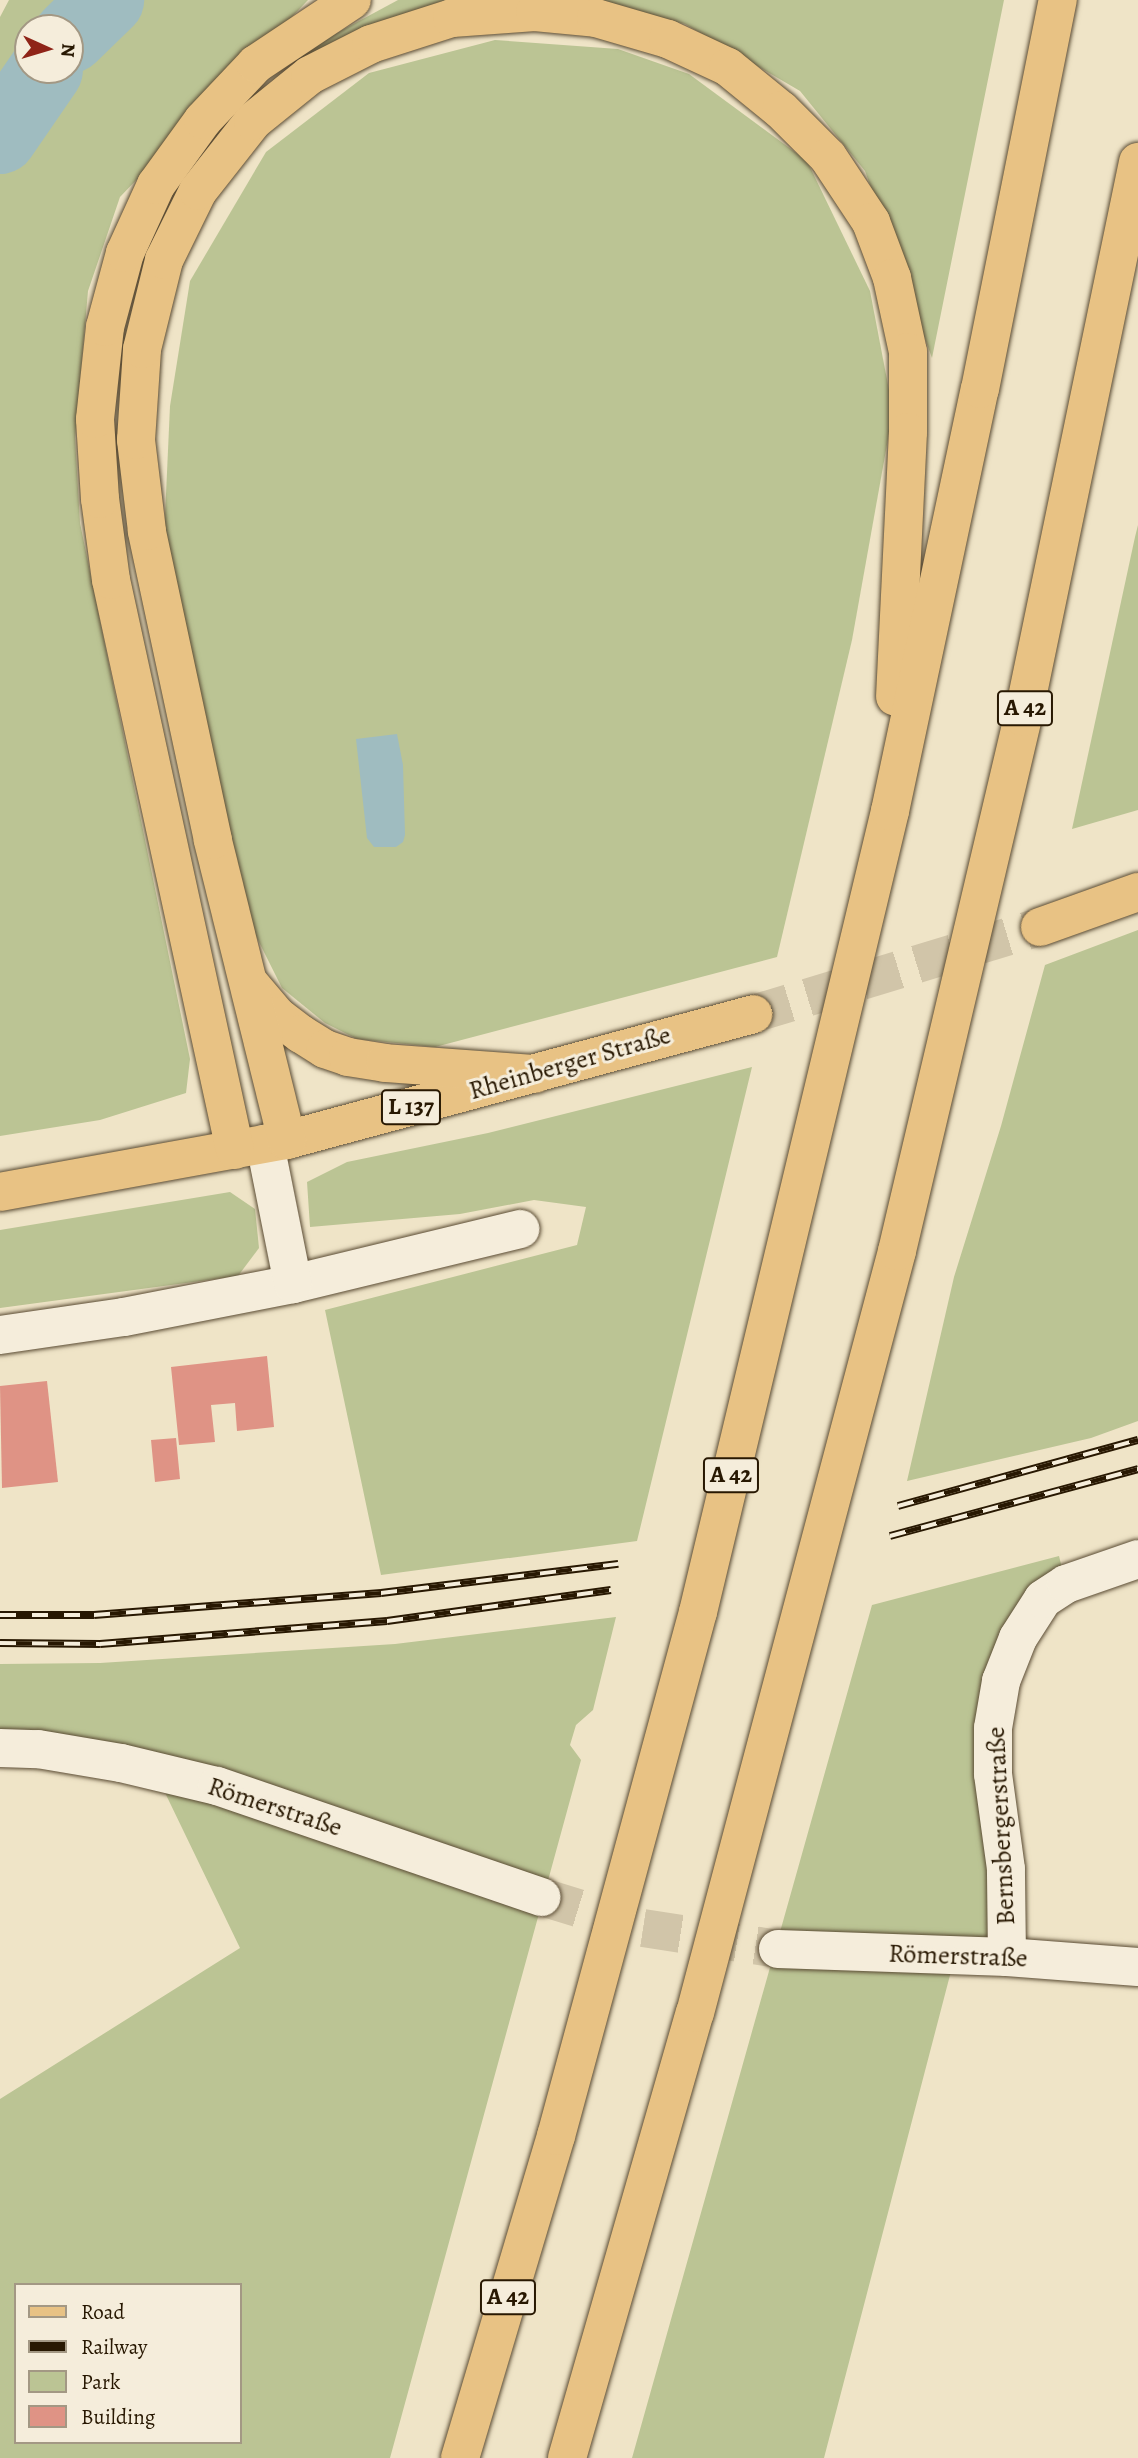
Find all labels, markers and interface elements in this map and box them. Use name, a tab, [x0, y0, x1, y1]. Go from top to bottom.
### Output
north arrow	[14, 14, 84, 84]
text: N	[55, 43, 81, 58]
road number: A 42	[995, 688, 1055, 728]
street label: Rheinberger Straße	[465, 1019, 675, 1107]
road number: L 137	[380, 1086, 442, 1128]
road number: A 42	[701, 1455, 761, 1496]
street label: Bernsbergerstraße	[980, 1726, 1022, 1926]
street label: Römerstraße	[204, 1771, 346, 1843]
street label: Römerstraße	[888, 1938, 1028, 1974]
road number: A 42	[478, 2276, 538, 2318]
legend	[14, 2283, 242, 2444]
text: Road	[81, 2298, 125, 2326]
text: Railway	[81, 2333, 147, 2361]
text: Park	[81, 2368, 120, 2396]
text: Building	[81, 2403, 155, 2431]

